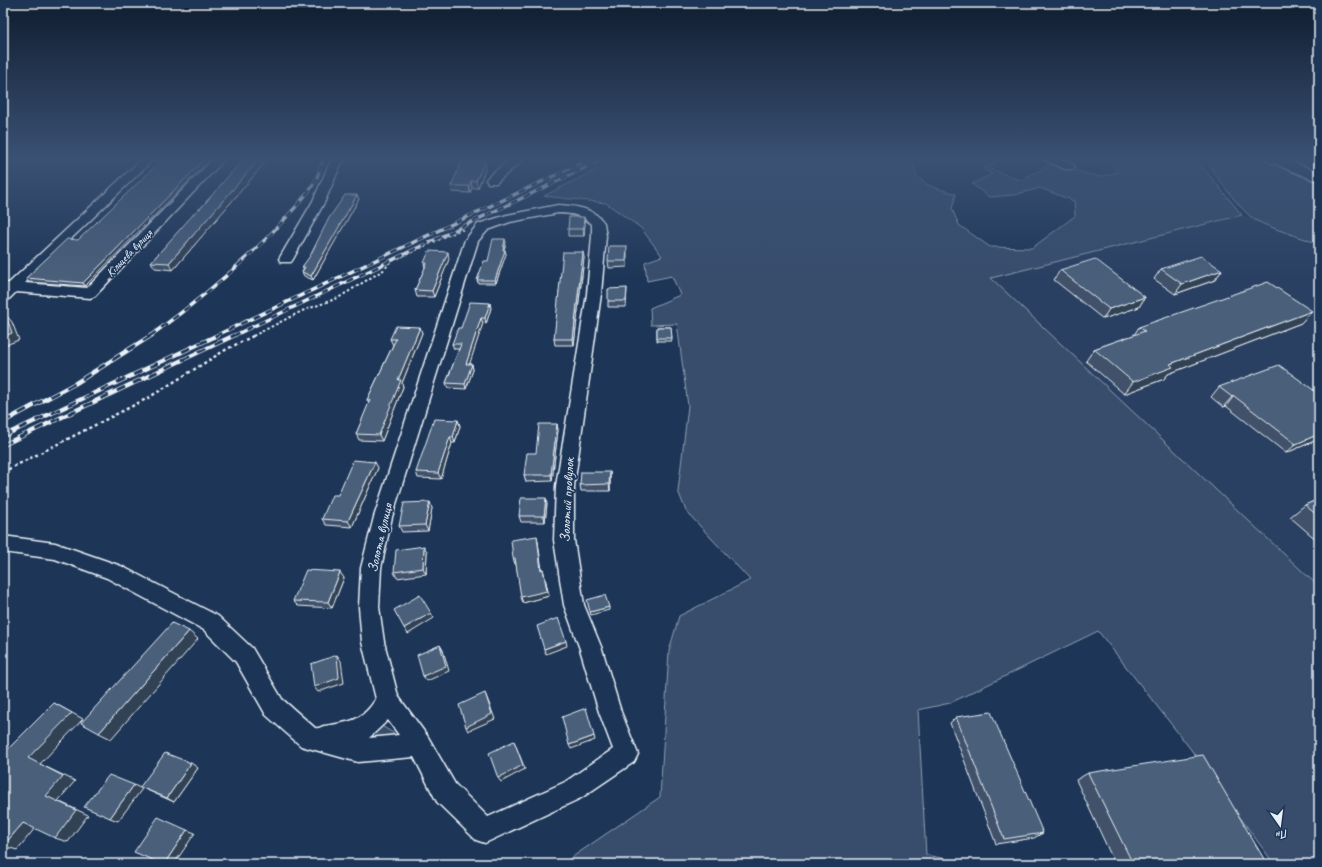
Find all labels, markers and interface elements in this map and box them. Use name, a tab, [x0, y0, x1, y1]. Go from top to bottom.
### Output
street label: Кільцева вулиця	[102, 225, 157, 280]
street label: Золотий провулок	[556, 456, 578, 543]
street label: Золота вулиця	[364, 501, 396, 574]
north arrow	[1260, 805, 1300, 845]
text: Пн	[1274, 827, 1290, 843]

